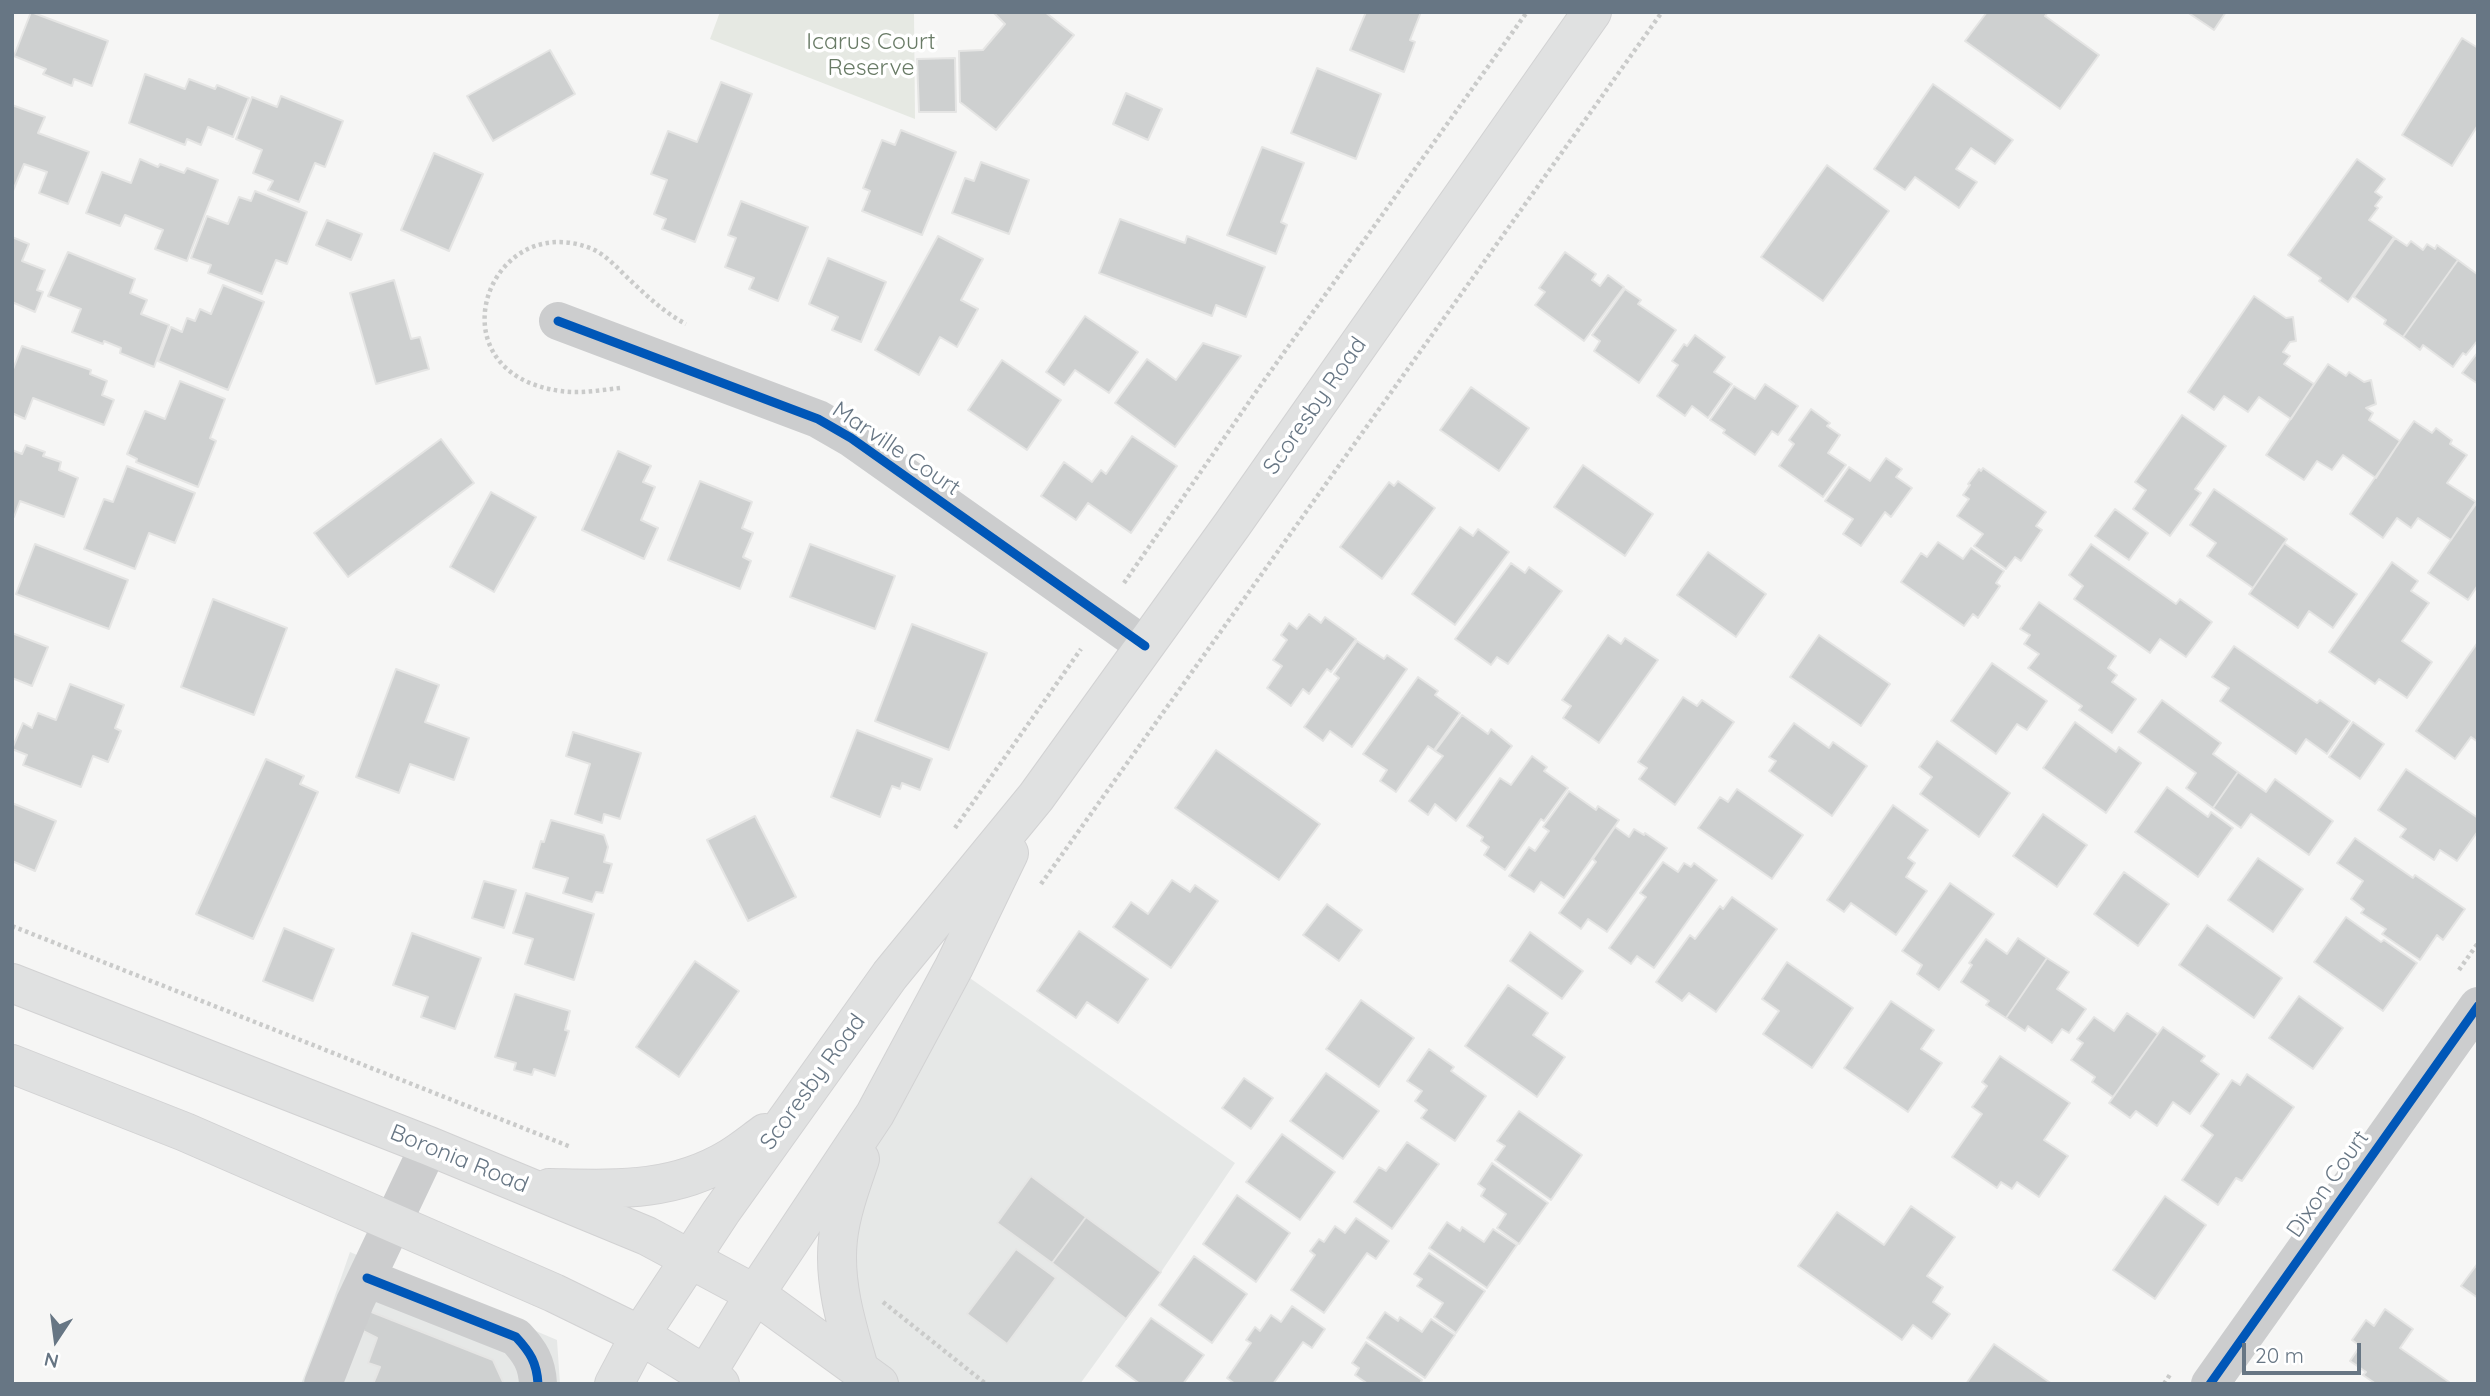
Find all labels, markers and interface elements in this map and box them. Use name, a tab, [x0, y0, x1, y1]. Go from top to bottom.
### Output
park label: Icarus Court Reserve	[806, 28, 936, 82]
street label: Scoresby Road	[1257, 332, 1373, 480]
street label: Marville Court	[827, 396, 965, 502]
street label: Scoresby Road	[754, 1009, 872, 1155]
street label: Boronia Road	[386, 1119, 532, 1199]
street label: Dixon Court	[2281, 1125, 2375, 1243]
north arrow	[21, 1305, 91, 1375]
scale bar	[2245, 1330, 2364, 1374]
text: 20 m	[2255, 1342, 2304, 1368]
text: N	[42, 1347, 61, 1374]

